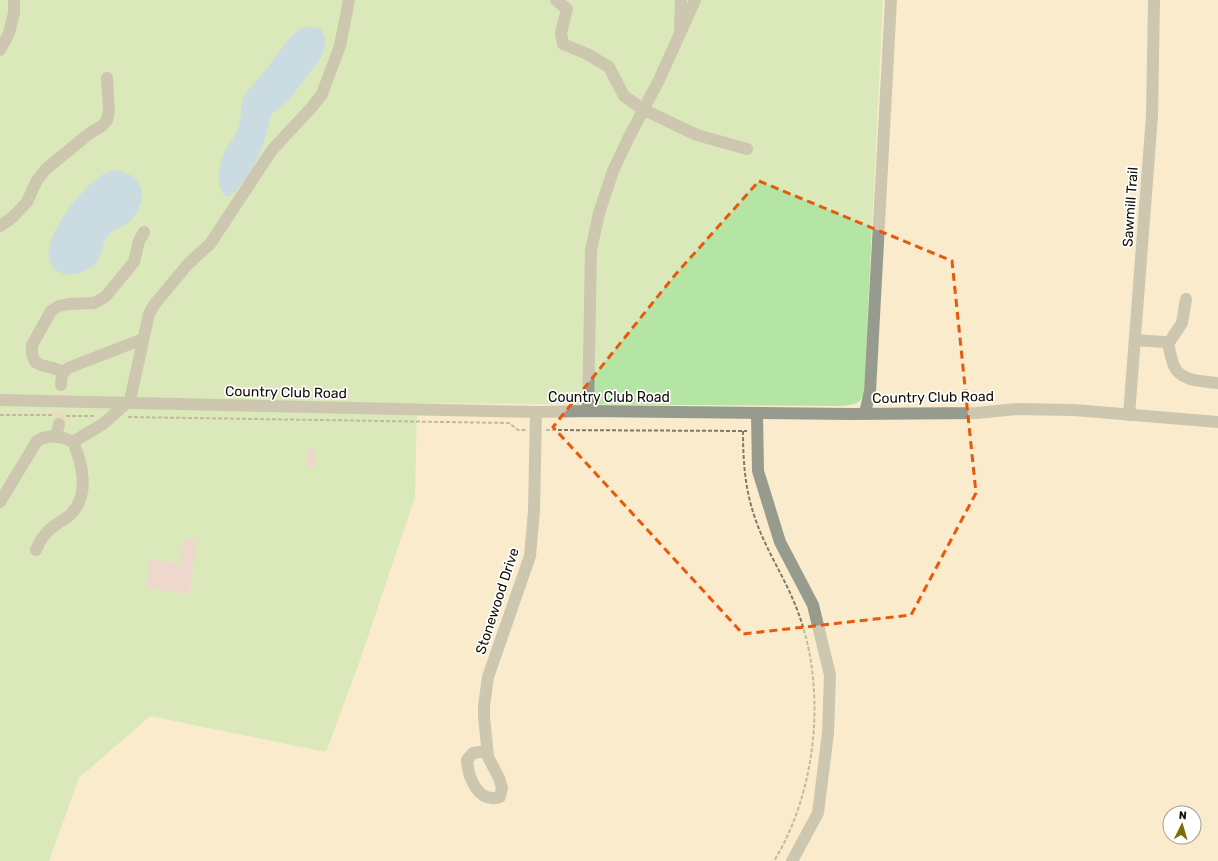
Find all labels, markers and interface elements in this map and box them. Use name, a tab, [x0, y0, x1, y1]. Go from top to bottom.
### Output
street label: Sawmill Trail	[1119, 167, 1142, 248]
street label: Country Club Road	[225, 383, 347, 402]
street label: Country Club Road	[872, 388, 994, 407]
street label: Country Club Road	[548, 389, 670, 406]
street label: Stonewood Drive	[472, 546, 523, 657]
north arrow	[1162, 805, 1202, 845]
text: N	[1178, 809, 1187, 822]

